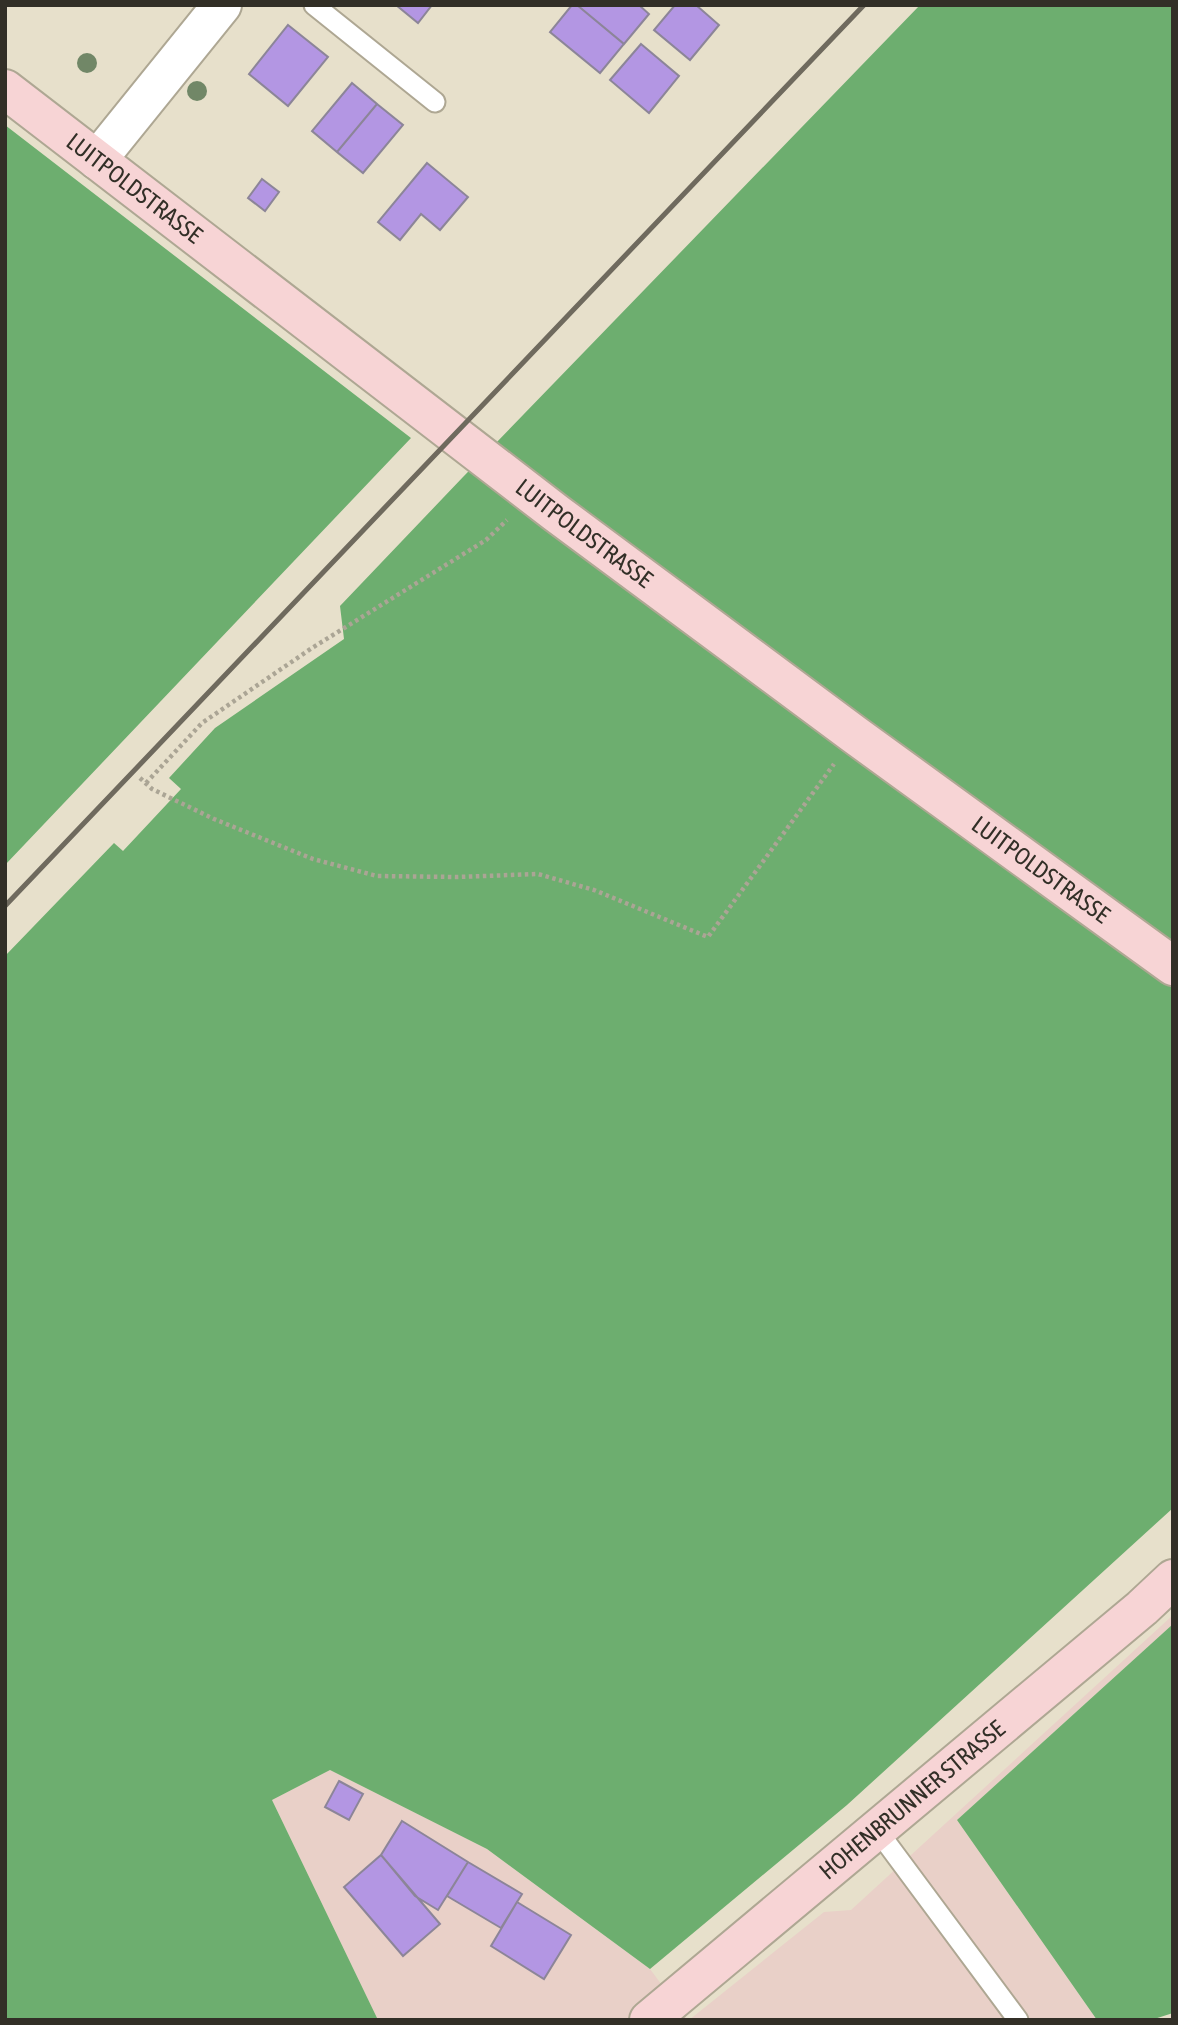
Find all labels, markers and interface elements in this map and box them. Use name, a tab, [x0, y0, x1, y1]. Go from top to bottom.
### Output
street label: LUITPOLDSTRASSE	[61, 127, 208, 249]
street label: LUITPOLDSTRASSE	[511, 473, 658, 593]
street label: LUITPOLDSTRASSE	[967, 810, 1115, 928]
street label: HOHENBRUNNER STRASSE	[814, 1715, 1010, 1885]

